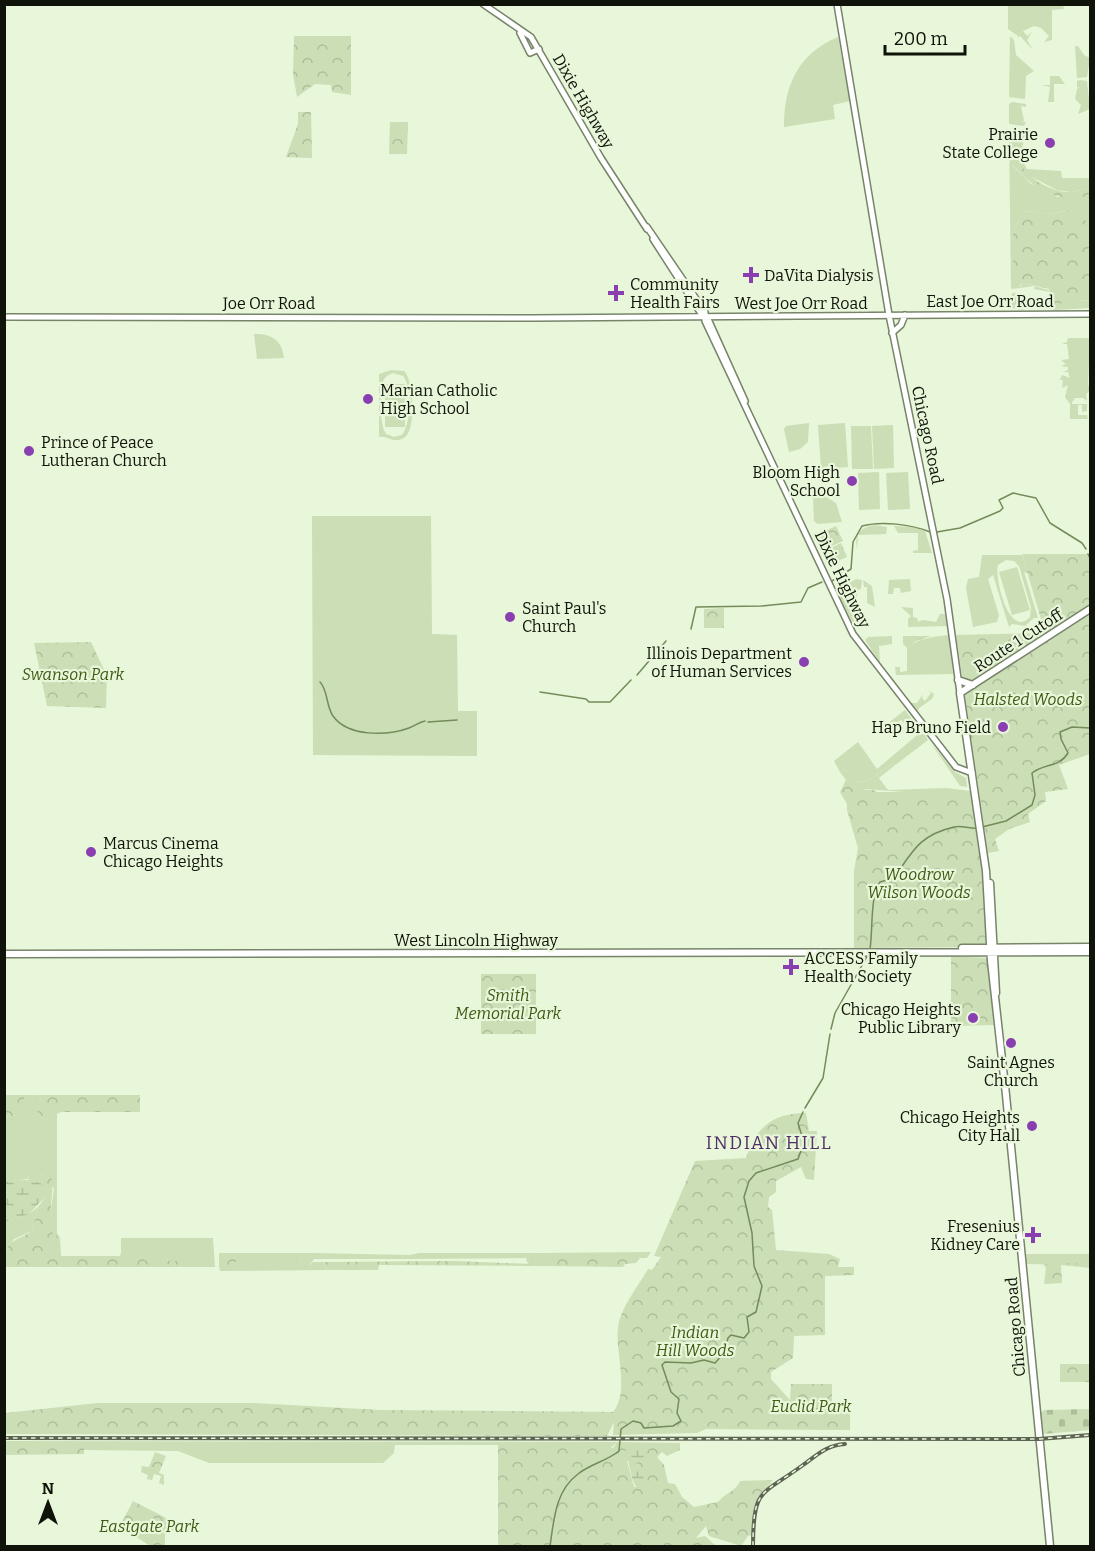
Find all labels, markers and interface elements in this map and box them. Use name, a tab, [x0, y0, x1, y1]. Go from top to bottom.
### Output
scale bar	[885, 18, 964, 56]
text: 200 m	[894, 28, 948, 50]
street label: Dixie Highway	[549, 51, 619, 152]
place label: Prairie State College	[942, 125, 1038, 162]
marker: Prairie State College	[1043, 136, 1057, 150]
marker: DaVita Dialysis	[742, 266, 760, 284]
place label: DaVita Dialysis	[764, 266, 874, 285]
place label: Community Health Fairs	[630, 275, 720, 312]
marker: Community Health Fairs	[607, 284, 625, 302]
street label: East Joe Orr Road	[926, 292, 1054, 311]
street label: Joe Orr Road	[222, 294, 316, 313]
street label: West Joe Orr Road	[734, 294, 868, 313]
place label: Marian Catholic High School	[380, 381, 497, 418]
street label: Chicago Road	[908, 384, 947, 486]
marker: Marian Catholic High School	[361, 392, 375, 406]
place label: Prince of Peace Lutheran Church	[41, 433, 167, 470]
marker: Prince of Peace Lutheran Church	[22, 444, 36, 458]
place label: Bloom High School	[752, 463, 840, 500]
marker: Bloom High School	[845, 474, 859, 488]
street label: Dixie Highway	[811, 527, 875, 631]
place label: Saint Paul's Church	[522, 599, 607, 636]
street label: Route 1 Cutoff	[970, 604, 1067, 676]
marker: Saint Paul's Church	[503, 610, 517, 624]
place label: Illinois Department of Human Services	[646, 644, 792, 681]
marker: Illinois Department of Human Services	[797, 655, 811, 669]
park label: Swanson Park	[22, 665, 125, 684]
park label: Halsted Woods	[973, 690, 1083, 709]
place label: Hap Bruno Field	[871, 718, 992, 737]
marker: Hap Bruno Field	[996, 720, 1010, 734]
place label: Marcus Cinema Chicago Heights	[103, 834, 223, 871]
marker: Marcus Cinema Chicago Heights	[84, 845, 98, 859]
park label: Woodrow Wilson Woods	[867, 865, 971, 902]
street label: West Lincoln Highway	[394, 931, 559, 950]
place label: ACCESS Family Health Society	[804, 949, 918, 986]
marker: ACCESS Family Health Society	[782, 958, 800, 976]
park label: Smith Memorial Park	[455, 986, 561, 1023]
place label: Chicago Heights Public Library	[841, 1000, 962, 1037]
marker: Chicago Heights Public Library	[966, 1011, 980, 1025]
marker: Saint Agnes Church	[1004, 1036, 1018, 1050]
place label: Saint Agnes Church	[967, 1053, 1055, 1090]
place label: Chicago Heights City Hall	[900, 1108, 1020, 1145]
marker: Chicago Heights City Hall	[1025, 1119, 1039, 1133]
district label: INDIAN HILL	[706, 1132, 832, 1154]
place label: Fresenius Kidney Care	[930, 1217, 1020, 1254]
marker: Fresenius Kidney Care	[1024, 1226, 1042, 1244]
street label: Chicago Road	[1002, 1276, 1029, 1378]
park label: Indian Hill Woods	[656, 1323, 735, 1360]
park label: Euclid Park	[770, 1397, 852, 1416]
north arrow	[18, 1473, 78, 1533]
text: N	[42, 1479, 54, 1498]
park label: Eastgate Park	[99, 1517, 199, 1536]

